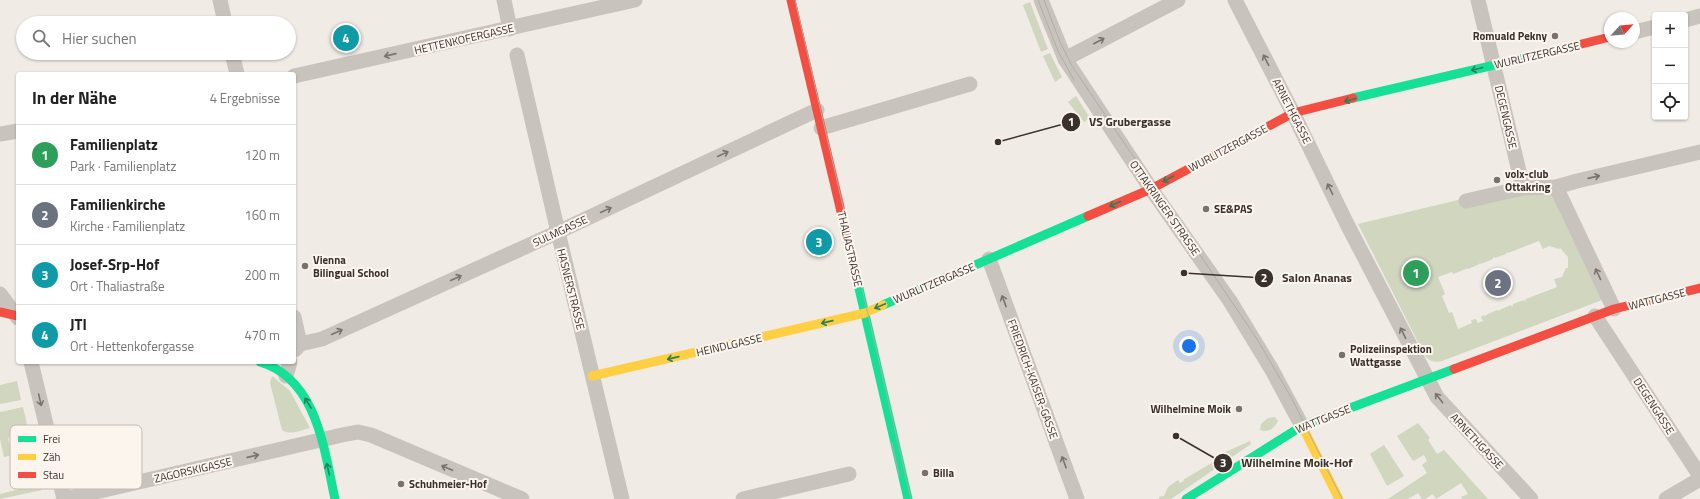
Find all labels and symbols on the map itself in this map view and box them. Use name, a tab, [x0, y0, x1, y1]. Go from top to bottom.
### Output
north arrow	[1604, 12, 1640, 48]
street label: HETTENKOFERGASSE	[413, 20, 515, 58]
pin: 4	[333, 23, 359, 53]
place label: Romuald Pekny	[1473, 28, 1547, 44]
marker: Romuald Pekny	[1550, 31, 1560, 41]
one-way arrow	[1093, 37, 1105, 44]
street label: WURLITZERGASSE	[1493, 37, 1581, 73]
one-way arrow	[384, 52, 397, 60]
one-way arrow	[1262, 54, 1269, 66]
one-way arrow	[1470, 65, 1483, 73]
street label: ARNETHGASSE	[1269, 76, 1315, 146]
street label: DEGENGASSE	[1491, 84, 1521, 150]
one-way arrow	[1344, 96, 1357, 104]
callout: VS Grubergasse	[1061, 110, 1179, 134]
text: 1	[1068, 112, 1074, 131]
text: VS Grubergasse	[1089, 112, 1171, 131]
street label: WURLITZERGASSE	[1186, 120, 1270, 176]
one-way arrow	[717, 150, 729, 157]
street label: OTTAKRINGER STRASSE	[1126, 157, 1204, 259]
place label: volx-club Ottakring	[1505, 166, 1550, 195]
one-way arrow	[1587, 172, 1600, 180]
marker: volx-club Ottakring	[1492, 175, 1502, 185]
one-way arrow	[1163, 176, 1175, 184]
one-way arrow	[1326, 183, 1333, 195]
one-way arrow	[1109, 201, 1121, 208]
place label: SE&PAS	[1214, 201, 1253, 217]
marker: SE&PAS	[1201, 204, 1211, 214]
one-way arrow	[599, 206, 611, 213]
street label: THALIASTRASSE	[834, 210, 866, 288]
street label: SULMGASSE	[530, 211, 590, 251]
pin: 3	[806, 227, 832, 257]
street label: HASNERSTRASSE	[553, 247, 589, 331]
place label: Vienna Bilingual School	[313, 252, 389, 281]
pin: 1	[1403, 258, 1429, 288]
street label: WURLITZERGASSE	[891, 259, 977, 307]
marker: Vienna Bilingual School	[300, 261, 310, 271]
callout: Salon Ananas	[1254, 266, 1360, 290]
text: 2	[1261, 268, 1267, 287]
text: Salon Ananas	[1282, 268, 1352, 287]
pin: 2	[1485, 268, 1511, 298]
one-way arrow	[1594, 268, 1601, 280]
one-way arrow	[449, 274, 461, 281]
street label: WATTGASSE	[1627, 284, 1687, 314]
one-way arrow	[1000, 295, 1008, 307]
one-way arrow	[875, 303, 887, 310]
street label: FRIEDRICH-KAISER-GASSE	[1004, 317, 1062, 441]
one-way arrow	[821, 318, 834, 326]
one-way arrow	[1399, 327, 1406, 339]
one-way arrow	[331, 328, 343, 335]
street label: HEINDLGASSE	[695, 330, 763, 360]
your location	[1179, 336, 1199, 356]
place label: Polizeiinspektion Wattgasse	[1350, 341, 1432, 370]
marker: Polizeiinspektion Wattgasse	[1337, 350, 1347, 360]
one-way arrow	[667, 354, 680, 362]
street label: DEGENGASSE	[1630, 375, 1678, 437]
one-way arrow	[1434, 392, 1443, 403]
one-way arrow	[37, 393, 45, 406]
one-way arrow	[304, 397, 312, 409]
place label: Wilhelmine Moik	[1150, 401, 1231, 417]
street label: WATTGASSE	[1293, 401, 1353, 437]
marker: Wilhelmine Moik	[1234, 404, 1244, 414]
street label: ARNETHGASSE	[1447, 409, 1507, 473]
legend	[10, 425, 142, 489]
text: Frei	[43, 431, 60, 447]
text: Zäh	[43, 449, 60, 465]
one-way arrow	[246, 451, 259, 459]
callout: Wilhelmine Moik-Hof	[1213, 451, 1361, 475]
street label: ZAGORSKIGASSE	[153, 453, 233, 487]
text: 3	[1220, 453, 1226, 472]
text: Wilhelmine Moik-Hof	[1241, 453, 1353, 472]
one-way arrow	[1059, 457, 1067, 469]
one-way arrow	[324, 463, 332, 476]
one-way arrow	[442, 463, 454, 471]
place label: Billa	[933, 465, 954, 481]
text: Stau	[43, 467, 64, 483]
marker: Billa	[920, 468, 930, 478]
place label: Schuhmeier-Hof	[409, 476, 487, 492]
marker: Schuhmeier-Hof	[396, 479, 406, 489]

